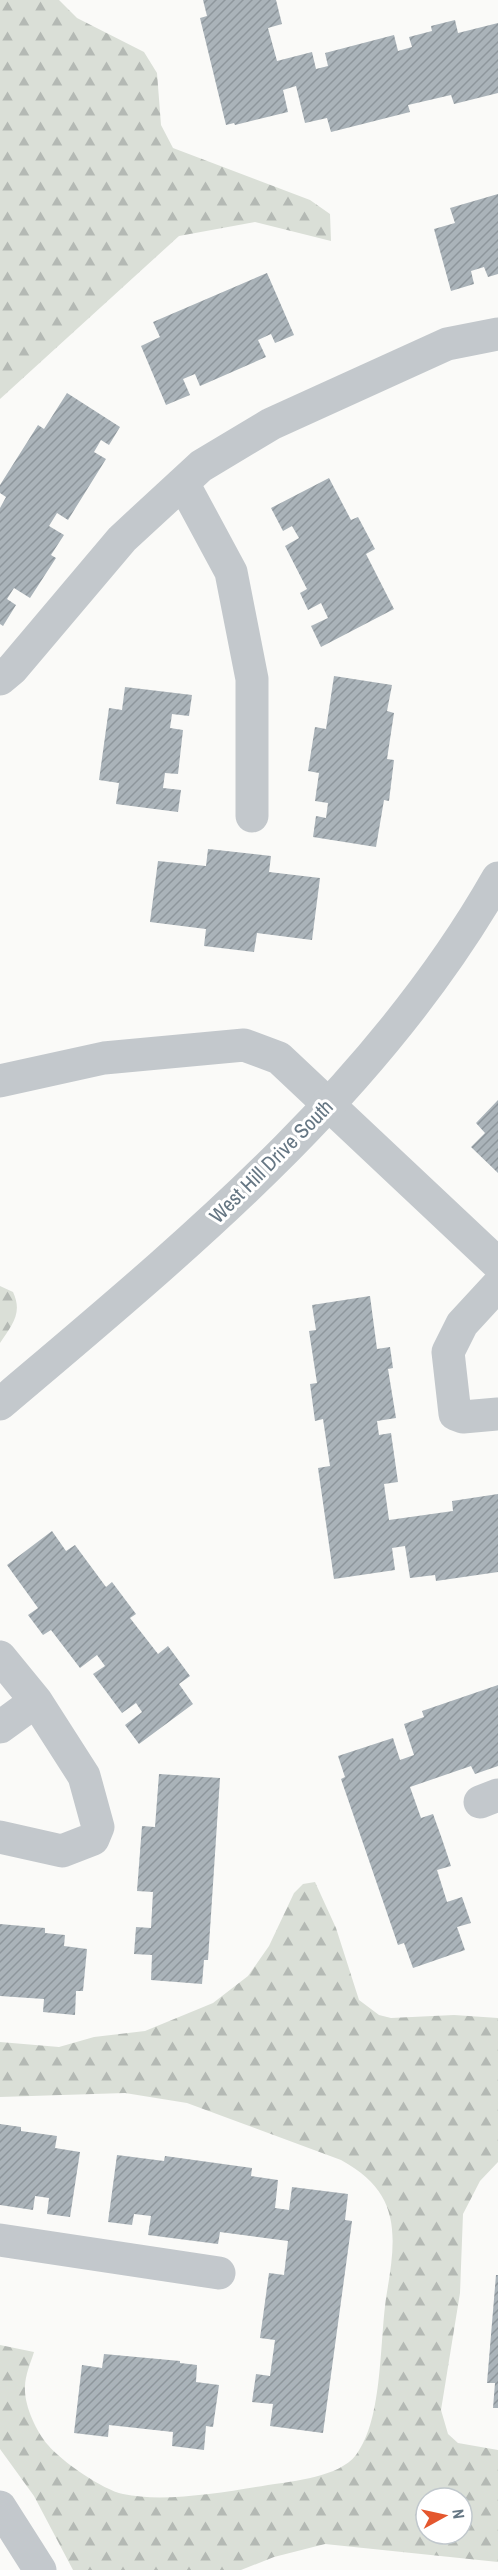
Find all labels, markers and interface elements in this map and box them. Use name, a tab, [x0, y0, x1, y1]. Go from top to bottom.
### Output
street label: West Hill Drive South	[203, 1093, 339, 1229]
north arrow	[414, 2486, 474, 2546]
text: N	[447, 2508, 470, 2520]

